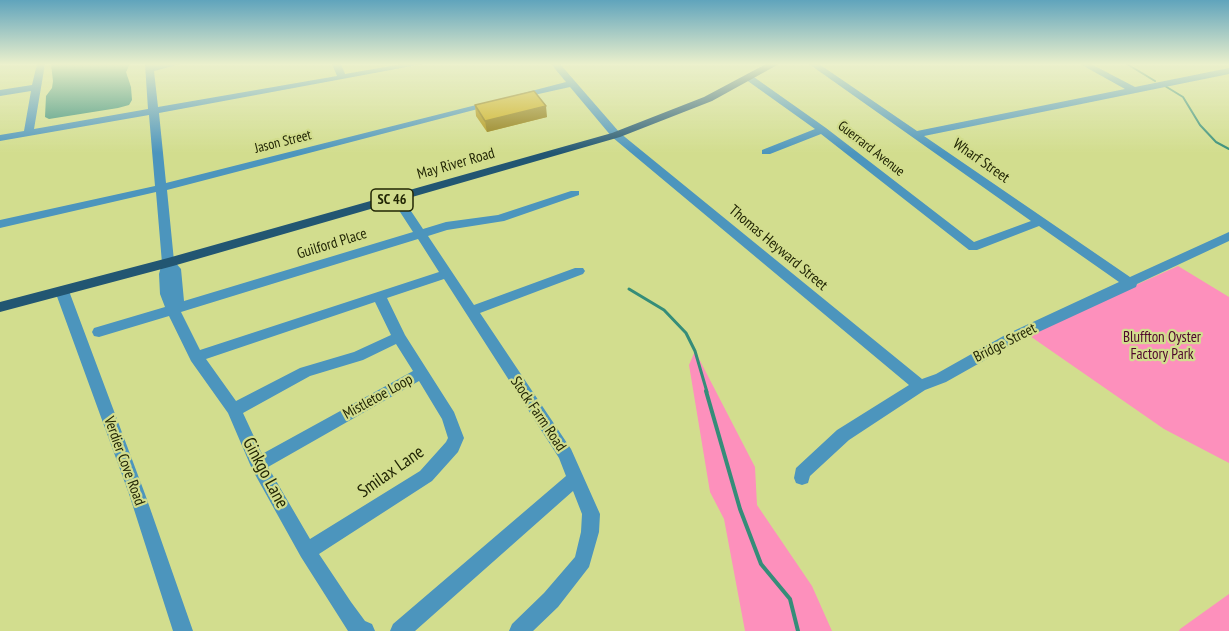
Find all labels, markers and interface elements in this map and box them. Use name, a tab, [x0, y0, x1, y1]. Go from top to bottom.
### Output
street label: Guerrard Avenue	[834, 118, 908, 180]
street label: Jason Street	[253, 127, 313, 157]
street label: Wharf Street	[949, 135, 1013, 187]
street label: May River Road	[415, 144, 497, 184]
road number: SC 46	[371, 189, 413, 211]
street label: Thomas Heyward Street	[725, 201, 831, 295]
street label: Guilford Place	[295, 225, 369, 263]
street label: Bridge Street	[971, 320, 1039, 366]
park label: Bluffton Oyster Factory Park	[1123, 329, 1201, 364]
street label: Mistletoe Loop	[340, 371, 416, 423]
street label: Stock Farm Road	[506, 373, 570, 455]
street label: Verdier Cove Road	[100, 414, 148, 508]
street label: Ginkgo Lane	[237, 434, 293, 512]
street label: Smilax Lane	[354, 441, 428, 503]

